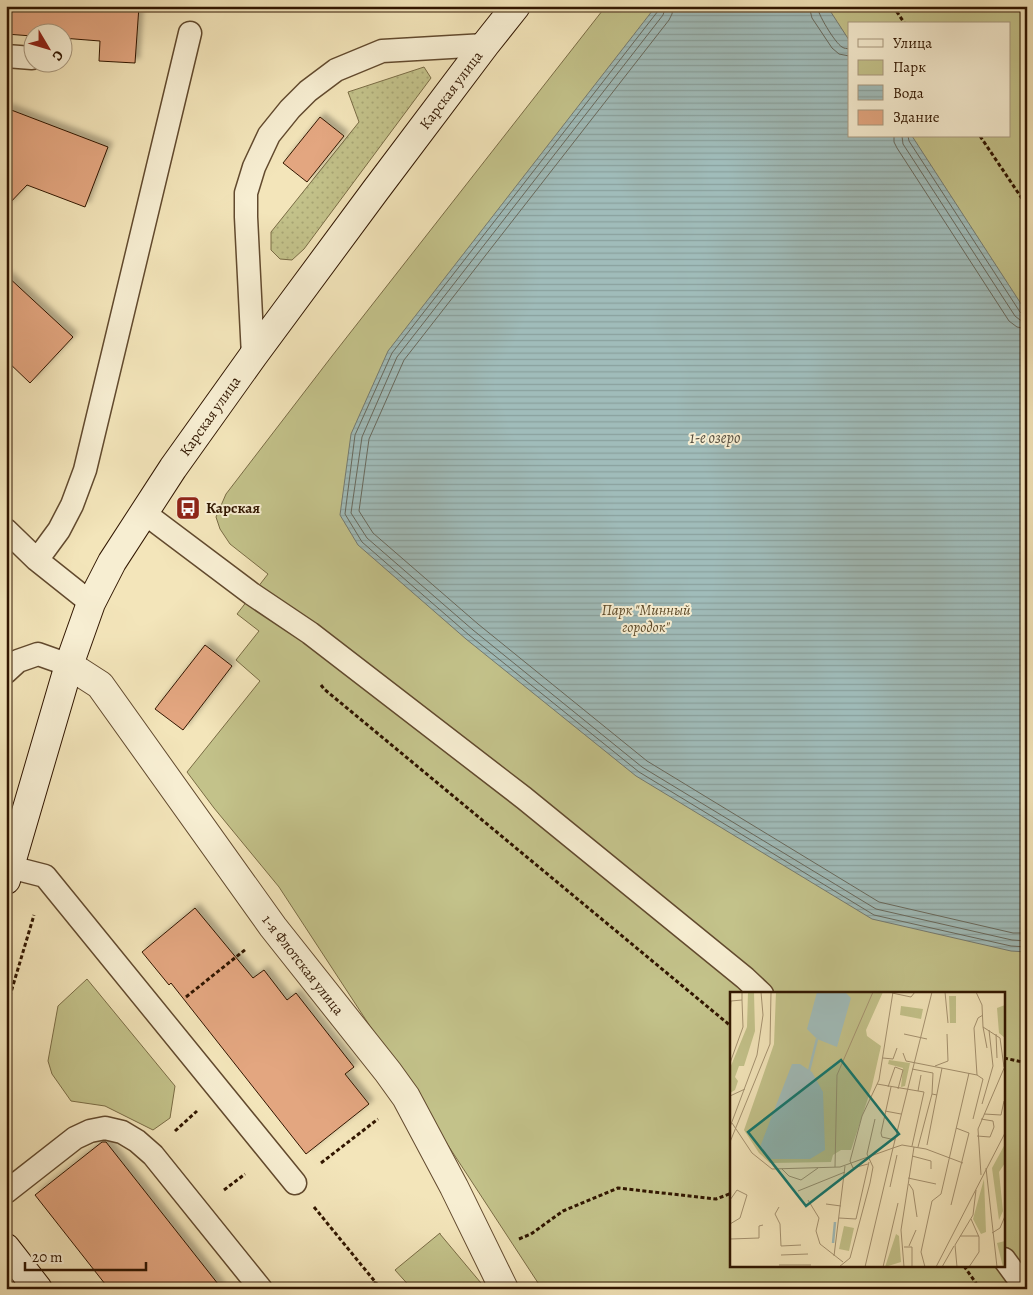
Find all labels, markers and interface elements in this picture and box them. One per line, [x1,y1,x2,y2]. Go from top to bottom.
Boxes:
north arrow [22,22,72,72]
legend [848,22,1010,138]
text: Улица [893,33,932,53]
text: С [47,46,68,65]
street label: Карская улица [415,47,487,133]
text: Парк [893,57,926,77]
text: Вода [893,83,924,103]
text: Здание [893,107,940,127]
street label: Карская улица [175,372,245,460]
water label: 1-е озеро [689,427,741,449]
bus stop icon: Карская [175,495,201,521]
place label: Карская [206,498,260,518]
park label: Парк "Минный городок" [601,600,691,637]
street label: 1-я Флотская улица [257,911,349,1019]
inset map [730,992,1006,1268]
scale bar [25,1240,146,1272]
text: 20 m [32,1247,63,1267]

